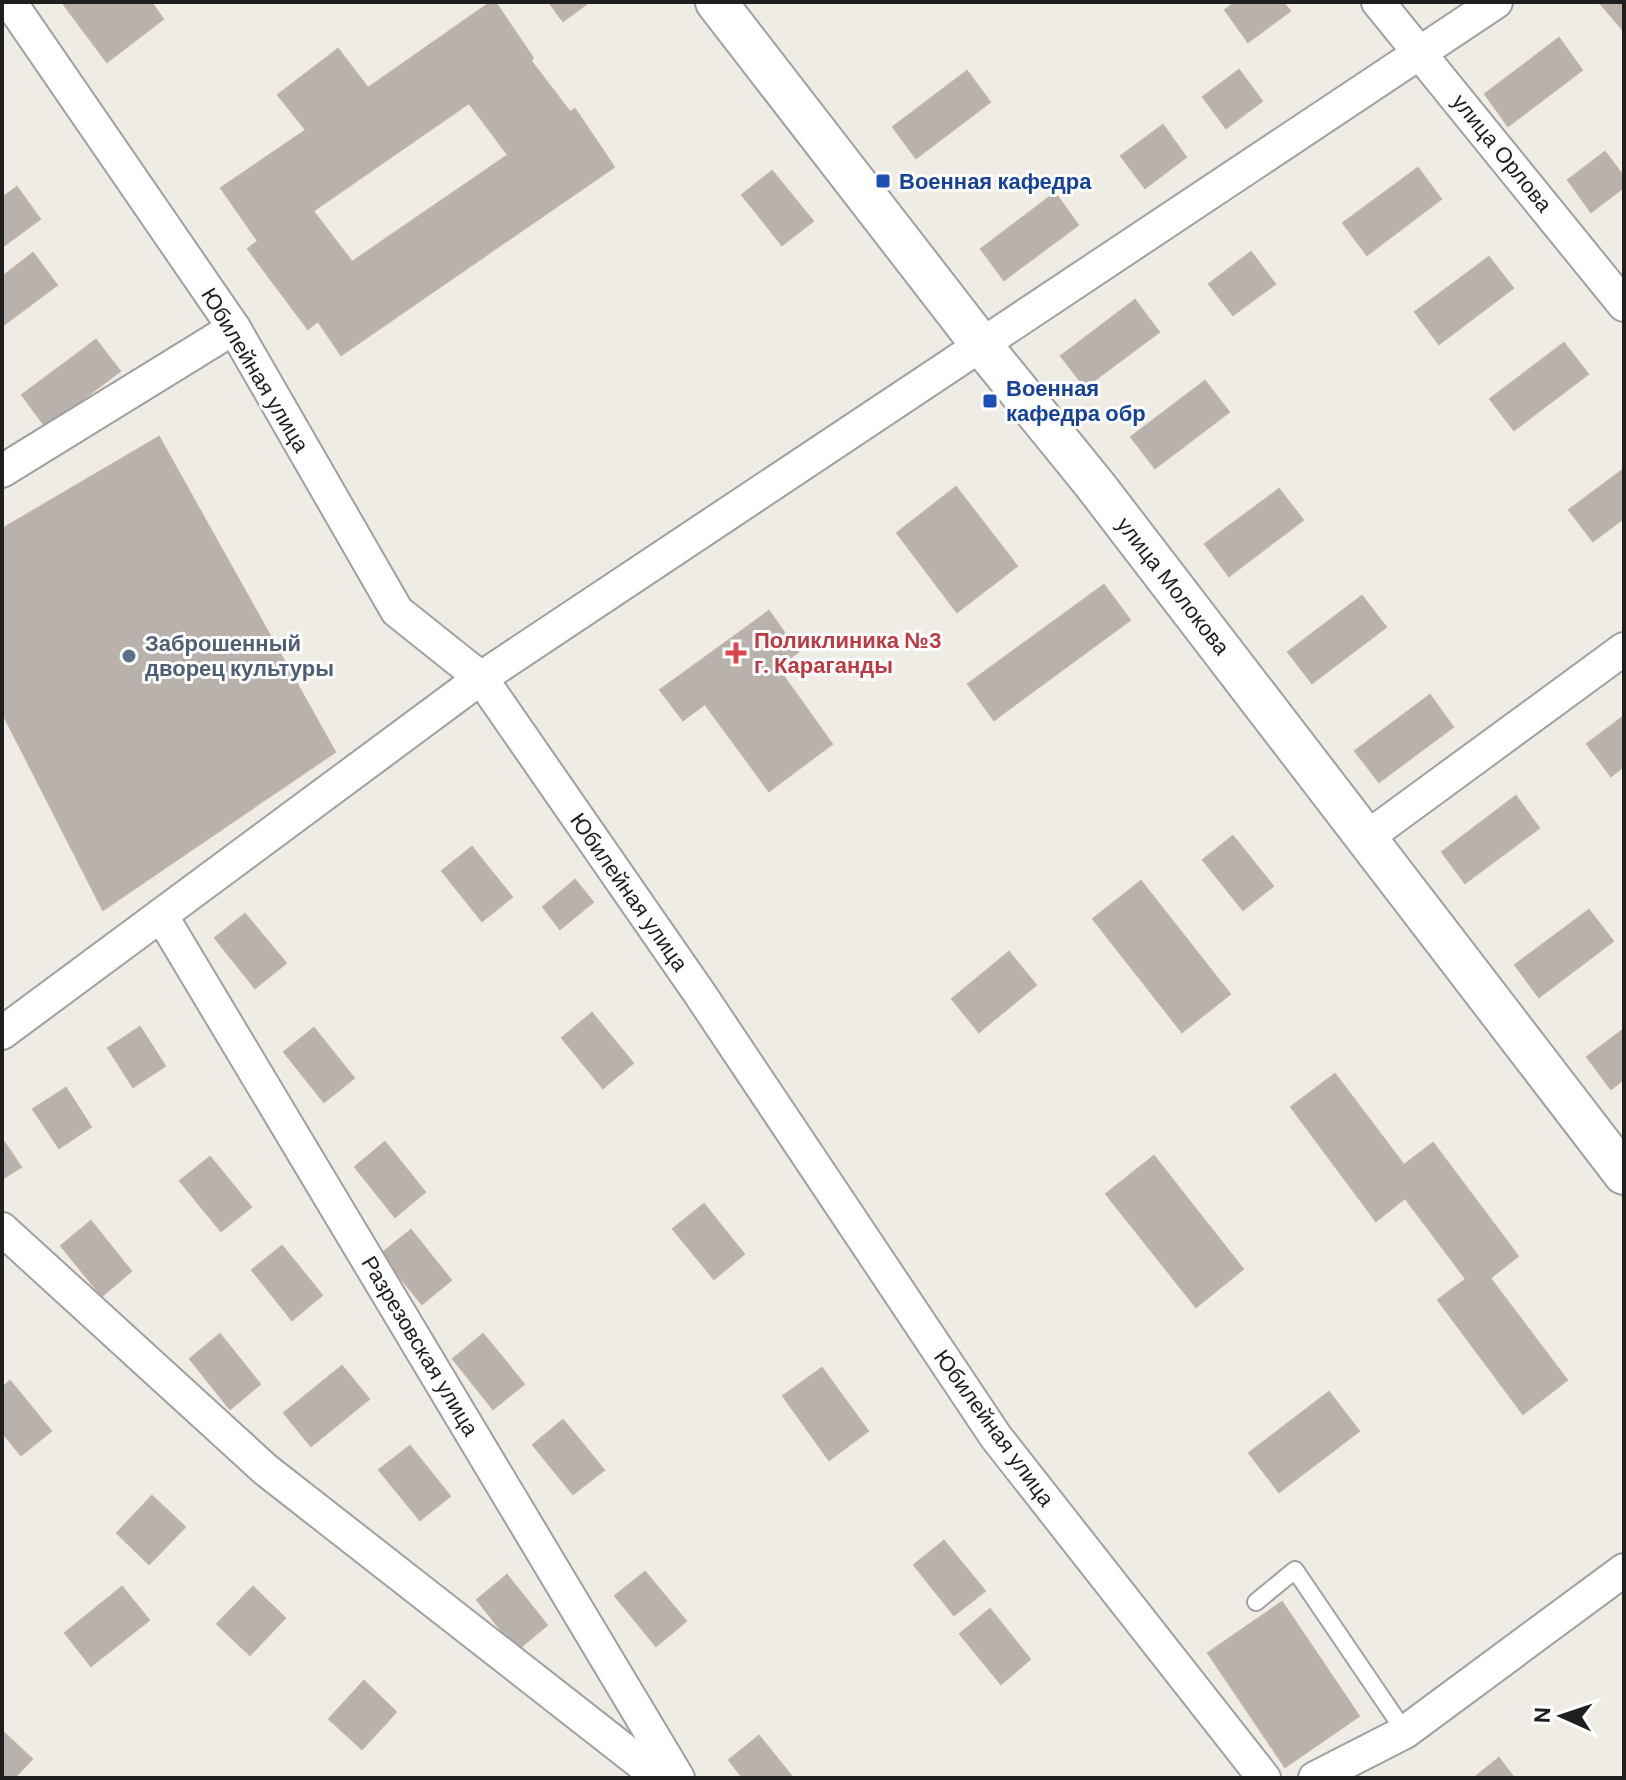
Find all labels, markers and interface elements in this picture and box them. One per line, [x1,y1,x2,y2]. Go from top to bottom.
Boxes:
street label: улица Орлова [1445,88,1559,219]
place label: Военная кафедра [899,167,1092,196]
marker: Военная кафедра [874,172,892,190]
street label: Юбилейная улица [194,282,316,458]
place label: Военная кафедра обр [1006,374,1146,428]
marker: Военная кафедра обр [981,392,999,410]
street label: улица Молокова [1110,511,1237,662]
place label: Поликлиника №3 г. Караганды [754,626,942,680]
place label: Заброшенный дворец культуры [145,629,334,683]
marker: Поликлиника №3 г. Караганды [725,642,747,664]
marker: Заброшенный дворец культуры [120,647,138,665]
street label: Юбилейная улица [563,807,695,978]
street label: Разрезовская улица [355,1251,486,1442]
street label: Юбилейная улица [927,1344,1061,1513]
north arrow [1522,1676,1602,1756]
text: N [1528,1706,1557,1724]

